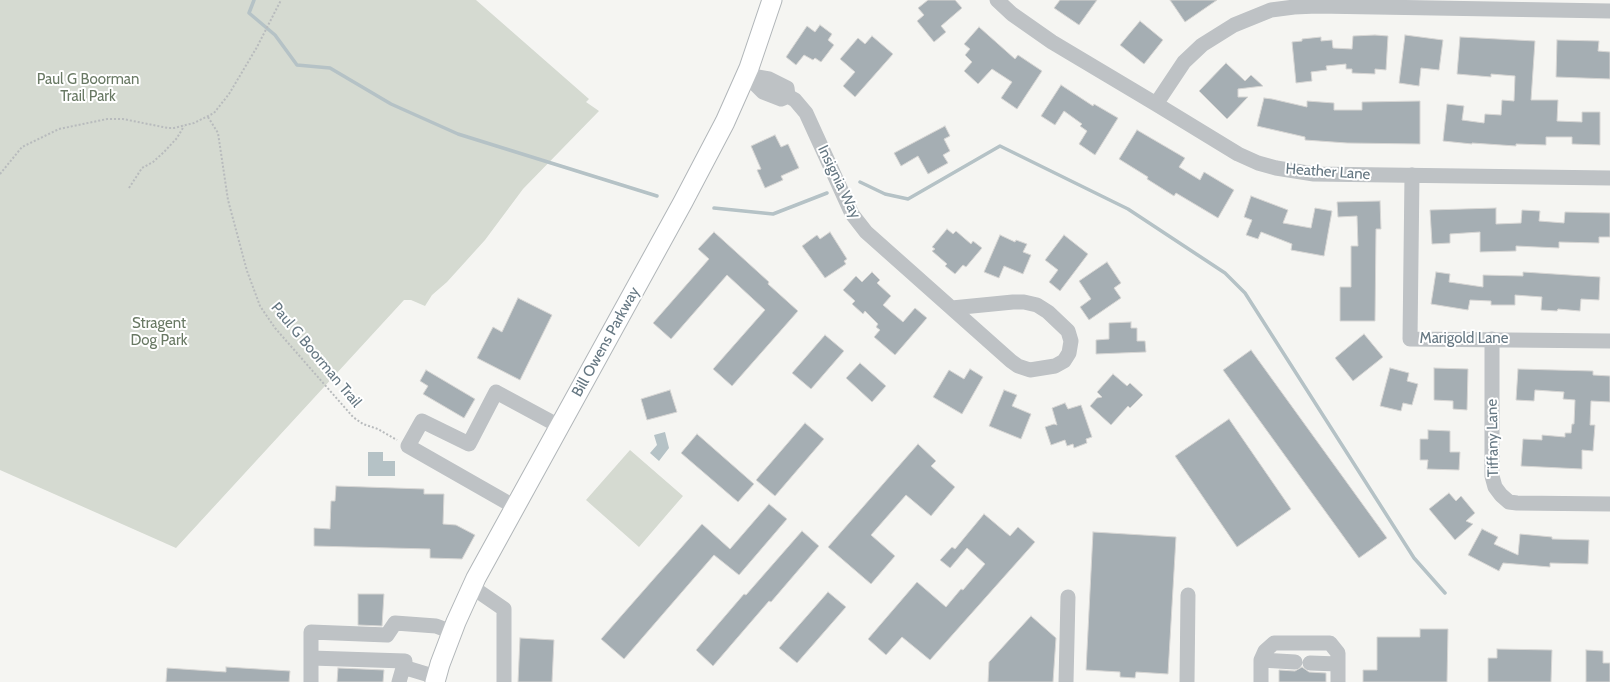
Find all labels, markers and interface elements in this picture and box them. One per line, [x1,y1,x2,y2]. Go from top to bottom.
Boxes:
park label: Paul G Boorman Trail Park [37,71,139,106]
street label: Insignia Way [814,142,864,222]
street label: Heather Lane [1285,160,1371,184]
street label: Bill Owens Parkway [568,284,644,400]
street label: Paul G Boorman Trail [267,299,365,411]
park label: Stragent Dog Park [131,315,187,350]
street label: Marigold Lane [1420,330,1508,348]
street label: Tiffany Lane [1483,399,1503,477]

